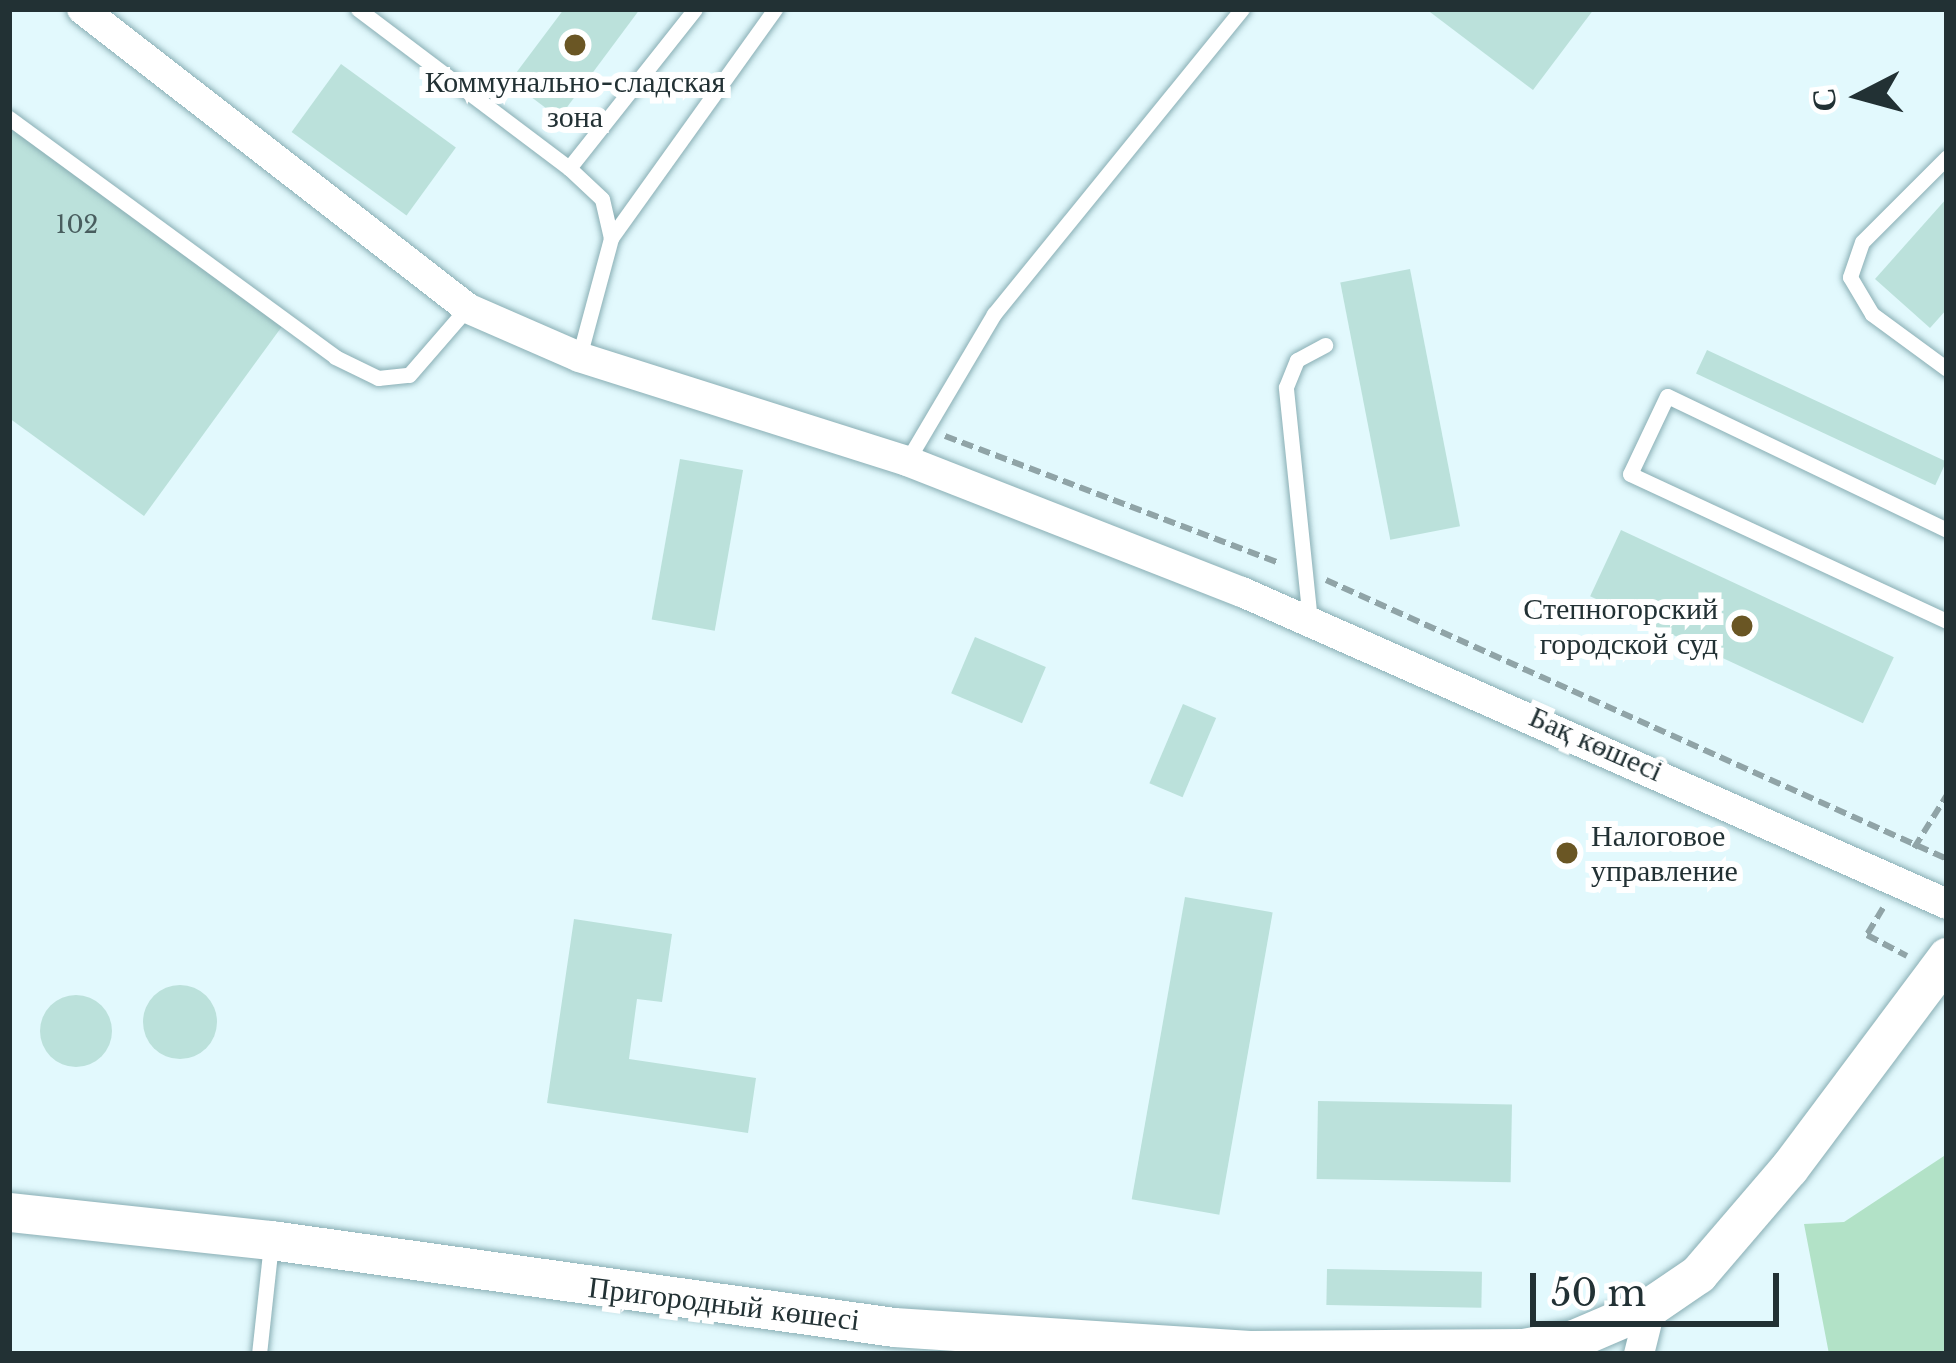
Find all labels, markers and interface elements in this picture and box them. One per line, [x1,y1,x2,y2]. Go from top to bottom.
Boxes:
marker: Коммунально-сладская зона [562,32,588,58]
north arrow [1800,36,1920,156]
place label: Коммунально-сладская зона [425,64,725,134]
text: С [1802,86,1845,114]
house number: 102 [56,211,98,239]
place label: Степногорский городской суд [1523,591,1718,662]
marker: Степногорский городской суд [1729,613,1755,639]
street label: Бақ көшесі [1524,699,1668,789]
place label: Налоговое управление [1591,818,1738,888]
marker: Налоговое управление [1554,840,1580,866]
scale bar [1536,1249,1785,1323]
street label: Пригородный көшесі [586,1270,862,1338]
text: 50 m [1551,1271,1646,1316]

